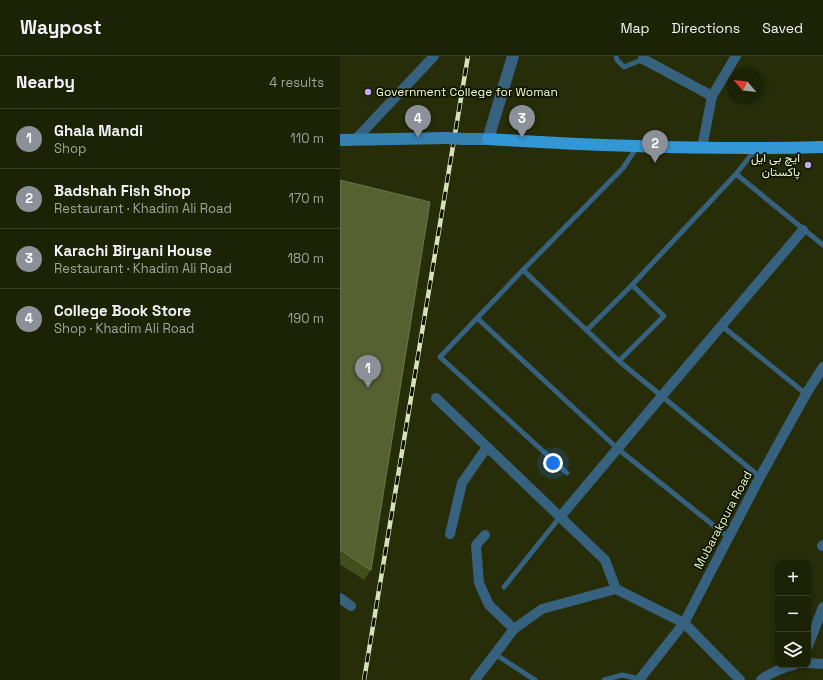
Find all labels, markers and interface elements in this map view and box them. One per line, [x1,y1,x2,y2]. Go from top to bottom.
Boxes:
text: Waypost [20,15,102,40]
text: Map [620,19,650,37]
text: Directions [672,19,740,37]
text: Saved [762,19,803,37]
north arrow [727,68,763,104]
text: Nearby [16,71,75,93]
text: 4 results [269,74,324,91]
place label: Government College for Woman [376,84,558,100]
marker: Government College for Woman [363,87,373,97]
pin: 4 [405,105,431,138]
pin: 3 [509,105,535,138]
text: Ghala Mandi [54,121,143,140]
text: 1 [26,130,32,147]
text: 110 m [290,130,324,147]
pin: 2 [642,130,668,163]
text: Shop [54,140,86,157]
place label: ایچ بی ایل پاکستان [751,150,800,180]
marker: ایچ بی ایل پاکستان [803,160,813,170]
text: Badshah Fish Shop [54,181,191,200]
text: 2 [25,190,33,207]
text: 170 m [288,190,324,207]
text: Restaurant · Khadim Ali Road [54,200,232,217]
text: Karachi Biryani House [54,241,212,260]
text: 3 [25,250,33,267]
text: 180 m [288,250,324,267]
text: Restaurant · Khadim Ali Road [54,260,232,277]
text: College Book Store [54,301,191,320]
text: 4 [25,310,33,327]
text: 190 m [288,310,324,327]
text: Shop · Khadim Ali Road [54,320,194,337]
pin: 1 [355,355,381,388]
your location [543,453,563,473]
street label: Mubarakpura Road [690,468,756,572]
map controls [775,560,811,668]
button: + [775,560,811,596]
button: − [775,596,811,632]
button: layers [775,632,811,668]

